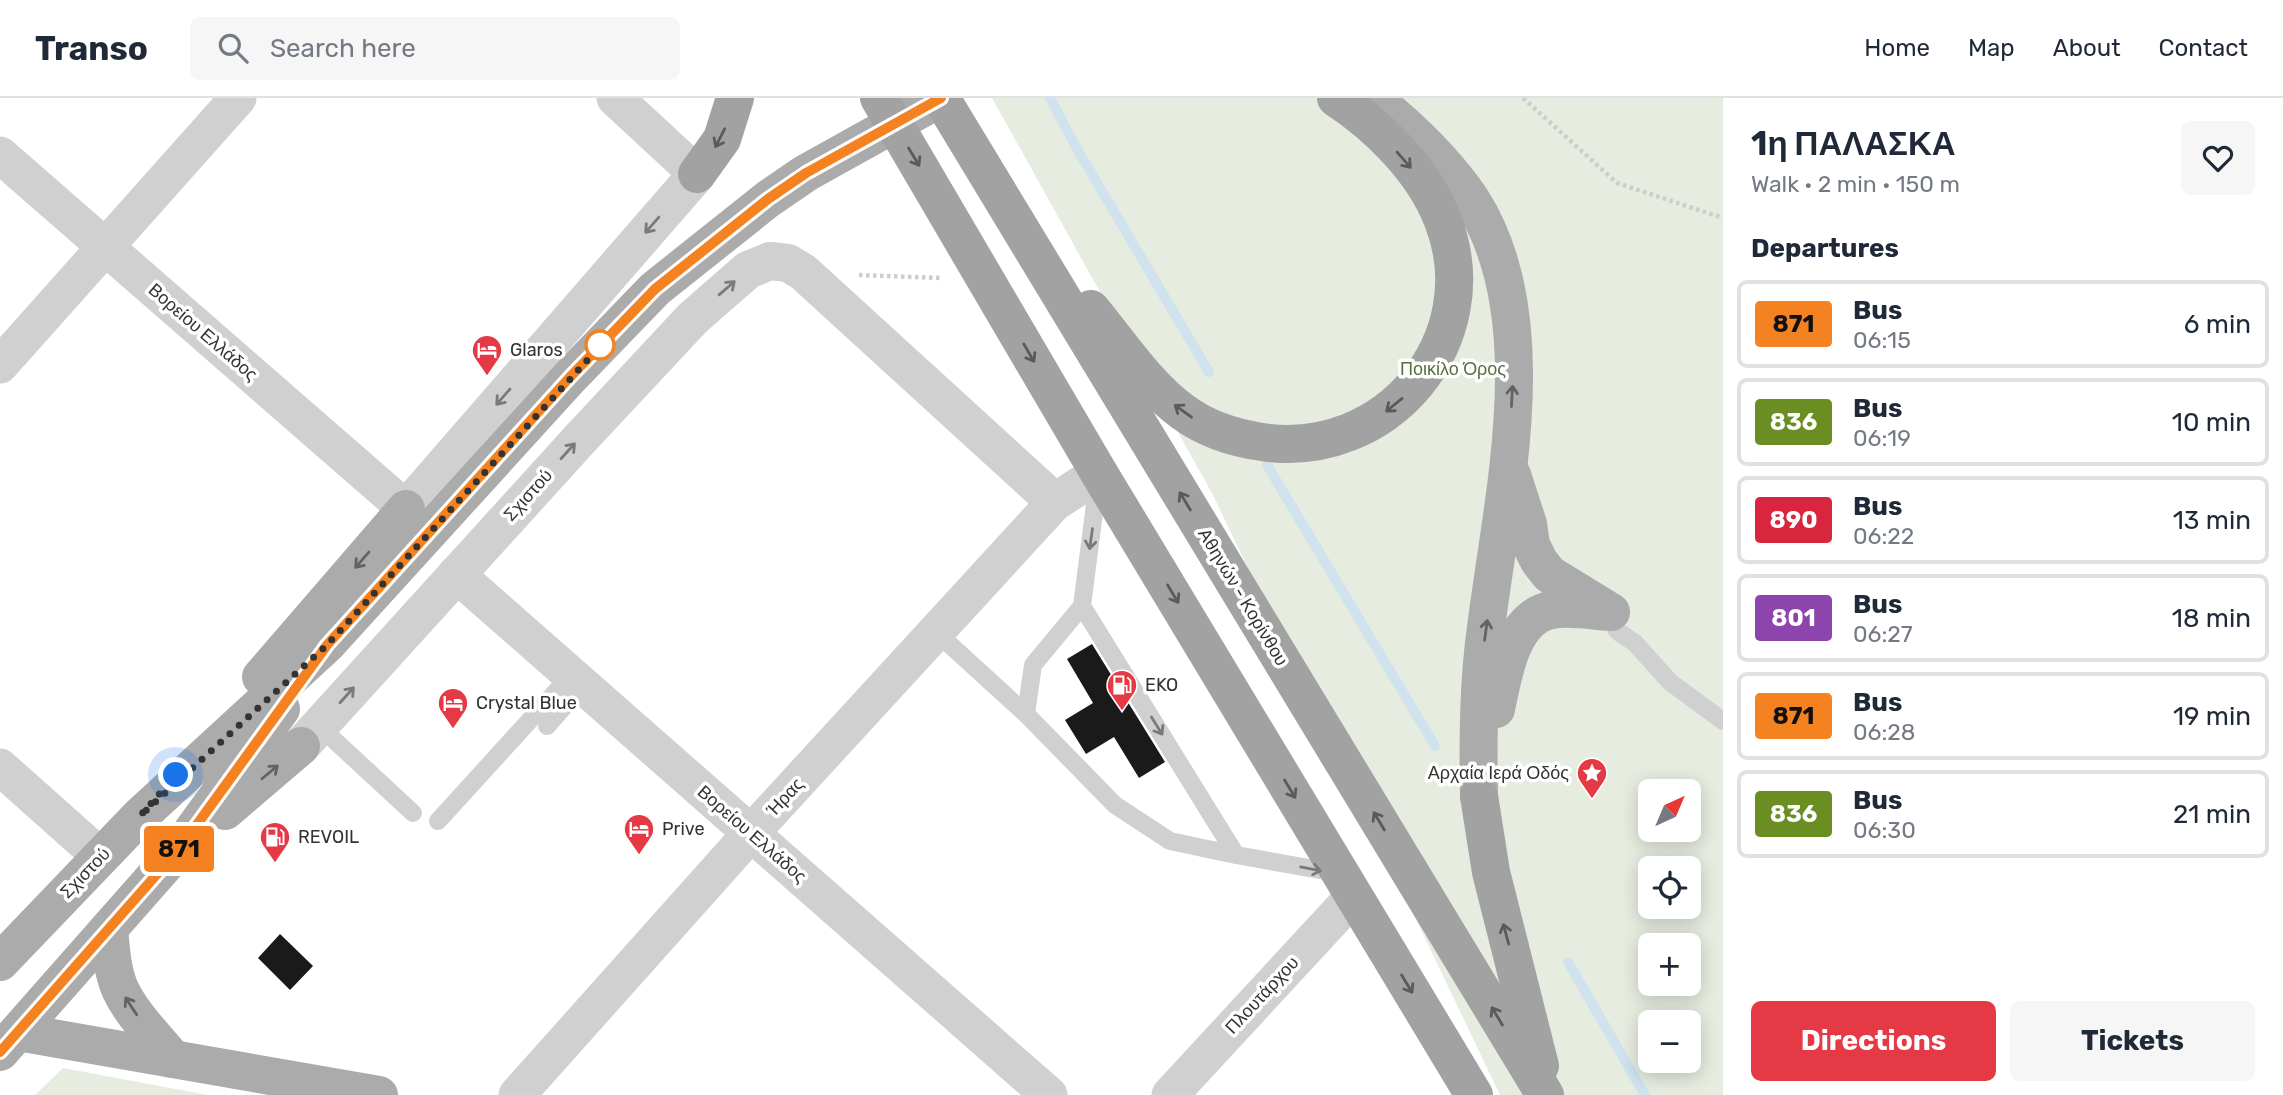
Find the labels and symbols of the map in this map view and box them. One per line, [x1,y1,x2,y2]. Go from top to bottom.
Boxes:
one-way arrow [713,127,727,148]
one-way arrow [907,146,921,166]
one-way arrow [1396,151,1412,169]
one-way arrow [644,216,660,234]
street label: Βορείου Ελλάδος [144,279,262,386]
one-way arrow [718,280,735,297]
unlabelled marker [585,330,615,360]
hotel icon: Glaros [470,333,504,377]
place label: Glaros [510,339,563,361]
one-way arrow [1022,342,1036,362]
park label: Ποικίλο Όρος [1400,358,1506,380]
one-way arrow [1506,385,1519,408]
one-way arrow [495,388,511,406]
one-way arrow [1386,397,1404,412]
one-way arrow [1174,404,1193,418]
one-way arrow [560,442,576,460]
street label: Σχιστού [499,464,557,526]
one-way arrow [1177,492,1192,511]
street label: Αθηνών - Κορίνθου [1193,524,1293,670]
one-way arrow [1084,527,1097,550]
one-way arrow [354,551,370,569]
one-way arrow [1166,584,1180,604]
one-way arrow [1480,620,1493,642]
fuel station icon: EKO [1105,668,1139,712]
place label: EKO [1145,674,1178,696]
one-way arrow [339,686,355,704]
hotel icon: Crystal Blue [436,686,470,730]
place label: Crystal Blue [476,692,577,714]
one-way arrow [1149,716,1164,735]
place icon: Αρχαία Ιερά Οδός [1575,756,1609,800]
your location [158,757,193,792]
place label: Αρχαία Ιερά Οδός [1428,762,1569,784]
one-way arrow [260,765,278,780]
street label: Ήρας [761,773,808,821]
one-way arrow [1284,779,1298,799]
north arrow [1638,779,1701,842]
street label: Βορείου Ελλάδος [693,781,811,888]
hotel icon: Prive [622,812,656,856]
one-way arrow [1372,812,1386,832]
place label: Prive [662,818,704,840]
fuel station icon: REVOIL [258,820,292,864]
line badge: 871 [139,826,219,872]
place label: REVOIL [298,826,359,848]
street label: Σχιστού [55,843,115,903]
one-way arrow [1299,862,1322,876]
one-way arrow [1499,923,1512,946]
street label: Πλουτάρχου [1221,952,1303,1038]
one-way arrow [1401,974,1415,994]
one-way arrow [123,996,137,1016]
one-way arrow [1490,1006,1504,1026]

